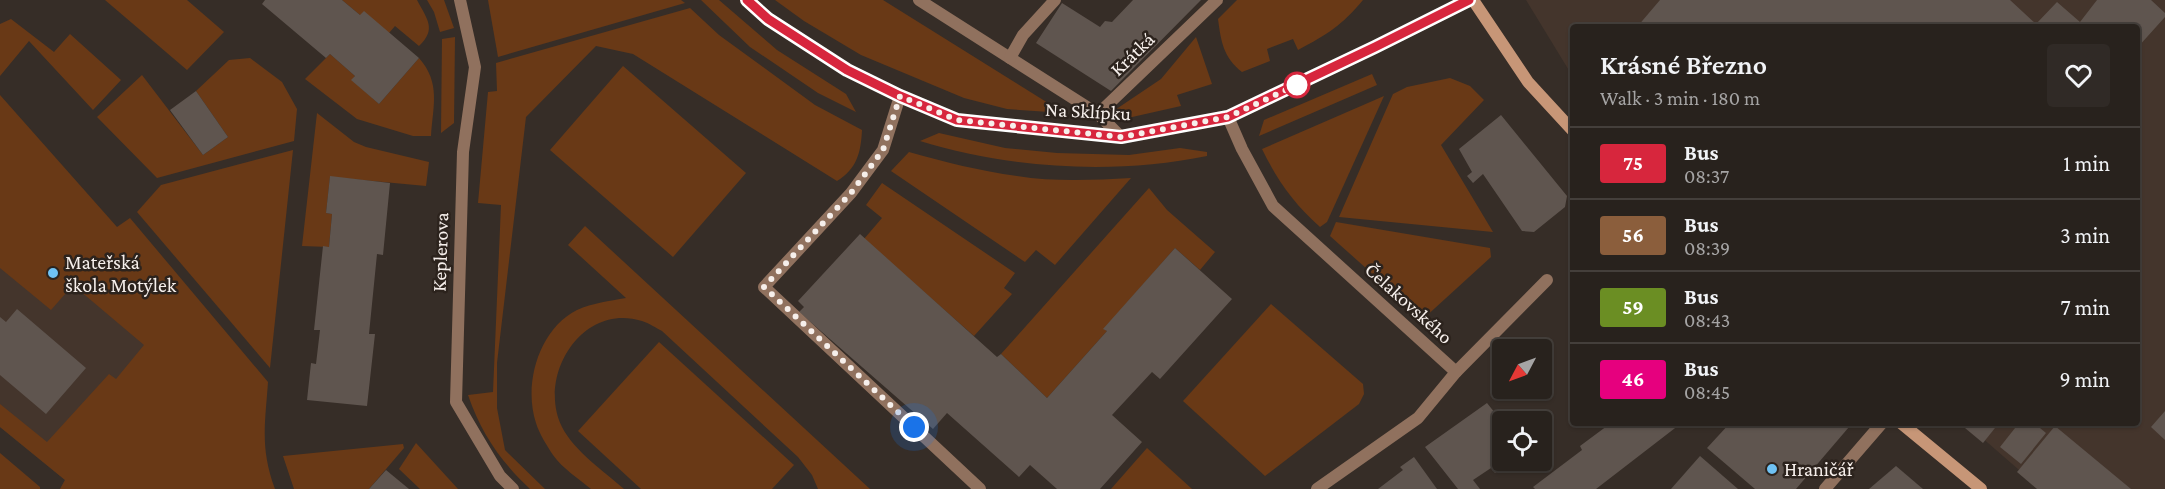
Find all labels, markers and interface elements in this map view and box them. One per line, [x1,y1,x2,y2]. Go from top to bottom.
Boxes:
street label: Krátká [1105,28,1159,80]
button: heart [2047,44,2110,107]
text: Krásné Březno [1600,49,1767,80]
unlabelled marker [1284,72,1310,98]
text: Walk · 3 min · 180 m [1600,87,1760,109]
street label: Na Sklípku [1044,98,1132,125]
text: Bus [1684,140,1718,165]
text: 75 [1623,151,1643,175]
text: 1 min [2063,151,2110,176]
text: 08:37 [1684,165,1729,187]
street label: Keplerova [428,212,453,292]
text: Bus [1684,212,1718,237]
text: 56 [1622,223,1644,247]
text: 3 min [2060,223,2110,248]
text: 08:39 [1684,237,1730,259]
place label: Mateřská škola Motýlek [65,251,177,297]
street label: Čelakovského [1361,258,1457,348]
marker: Mateřská škola Motýlek [46,266,60,280]
text: Bus [1684,284,1718,309]
text: 59 [1622,295,1644,319]
text: 7 min [2060,295,2110,320]
text: 08:43 [1684,309,1730,331]
north arrow [1492,339,1552,399]
map controls [1492,339,1552,471]
text: Bus [1684,356,1718,381]
text: 46 [1622,367,1644,391]
text: 9 min [2059,367,2110,392]
text: 08:45 [1684,381,1730,403]
button: locate [1492,411,1552,471]
your location [899,412,929,442]
place label: Hraničář [1784,458,1854,480]
marker: Hraničář [1765,462,1779,476]

